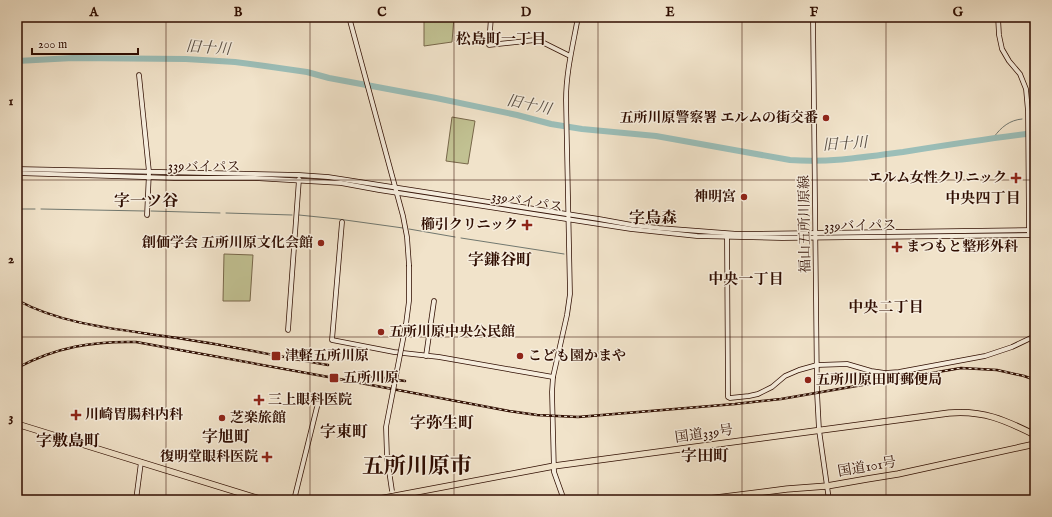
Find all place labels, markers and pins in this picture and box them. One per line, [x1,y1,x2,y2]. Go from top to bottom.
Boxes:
place label: 五所川原警察署 エルムの街交番 [620,109,818,127]
marker: 五所川原警察署 エルムの街交番 [821,113,831,123]
place label: エルム女性クリニック [868,169,1007,187]
marker: エルム女性クリニック [1010,172,1022,184]
place label: 神明宮 [694,188,736,206]
marker: 神明宮 [739,192,749,202]
place label: 櫛引クリニック [421,216,518,234]
marker: 櫛引クリニック [521,219,533,231]
place label: 創価学会 五所川原文化会館 [142,234,313,252]
marker: 創価学会 五所川原文化会館 [316,238,326,248]
place label: まつもと整形外科 [906,238,1019,256]
marker: まつもと整形外科 [891,241,903,253]
place label: 五所川原中央公民館 [389,323,515,341]
marker: 五所川原中央公民館 [376,327,386,337]
place label: 津軽五所川原 [285,347,369,365]
place label: こども園かまや [528,347,626,365]
marker: 津軽五所川原 [270,350,282,362]
marker: こども園かまや [515,351,525,361]
place label: 五所川原 [343,369,399,387]
place label: 五所川原田町郵便局 [816,371,942,389]
marker: 五所川原 [328,372,340,384]
marker: 五所川原田町郵便局 [803,375,813,385]
place label: 三上眼科医院 [268,391,352,409]
marker: 三上眼科医院 [253,394,265,406]
place label: 川崎胃腸科内科 [85,406,184,424]
marker: 川崎胃腸科内科 [70,409,82,421]
place label: 芝楽旅館 [230,409,286,427]
marker: 芝楽旅館 [217,413,227,423]
place label: 復明堂眼科医院 [160,448,258,466]
marker: 復明堂眼科医院 [261,451,273,463]

